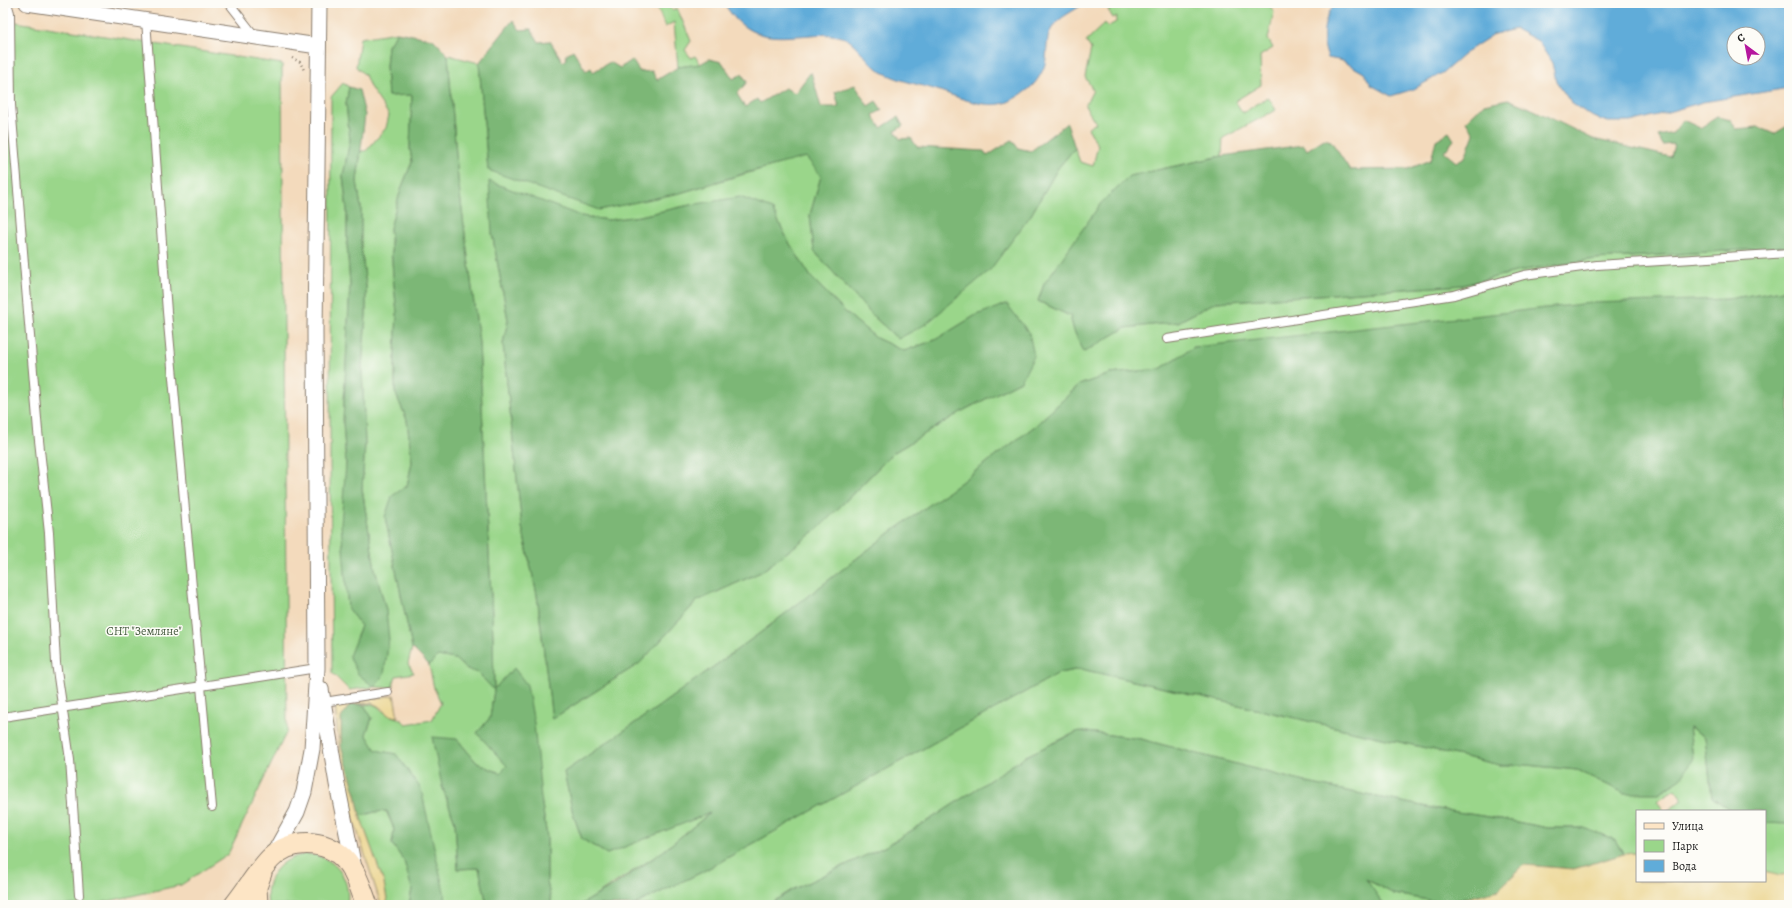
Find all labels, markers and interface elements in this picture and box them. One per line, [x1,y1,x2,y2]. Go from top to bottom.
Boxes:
north arrow [1726,26,1766,66]
text: С [1734,30,1748,46]
park label: СНТ "Земляне" [106,623,182,639]
legend [1636,810,1766,882]
text: Улица [1672,818,1704,834]
text: Парк [1672,838,1698,854]
text: Вода [1672,858,1697,874]

